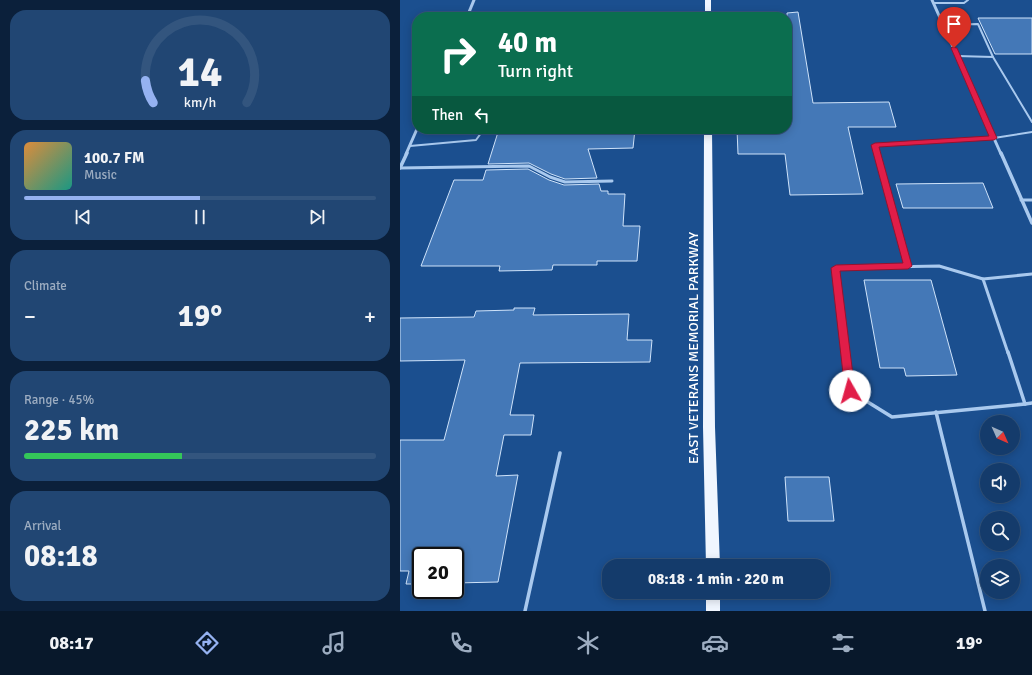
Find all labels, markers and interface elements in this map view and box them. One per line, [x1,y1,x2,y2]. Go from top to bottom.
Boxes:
pin [937,7.0,971,48]
icon: arrive [943,13,965,35]
text: 40 m [498,26,557,60]
icon: right [432,28,484,80]
text: 14 [178,47,222,98]
text: Turn right [498,60,573,82]
text: km/h [184,94,216,111]
icon: left [471,104,493,126]
text: Then [432,106,463,124]
text: 100.7 FM [84,149,145,167]
text: Music [84,167,117,183]
icon: previous [72,206,94,228]
icon: pause [189,206,211,228]
icon: next [306,206,328,228]
street label: EAST VETERANS MEMORIAL PARKWAY [685,232,702,464]
text: Climate [24,278,67,294]
text: 19° [178,298,222,335]
text: − [24,303,36,330]
text: + [364,303,376,330]
position arrow [829,370,871,412]
text: Range · 45% [24,392,94,408]
text: 225 km [24,412,119,449]
north arrow [980,415,1020,455]
map controls [980,415,1020,599]
button: sound [980,463,1020,503]
button: search [980,511,1020,551]
text: Arrival [24,518,61,534]
text: 08:18 [24,538,98,575]
speed limit sign: 20 [412,547,464,599]
button: layers [980,559,1020,599]
text: 08:18 · 1 min · 220 m [648,570,784,588]
icon: directions [193,629,221,657]
icon: music [320,629,348,657]
icon: phone [447,629,475,657]
icon: climate [574,629,602,657]
icon: car [701,629,729,657]
icon: filters [829,629,857,657]
text: 08:17 [50,632,94,654]
text: 19° [956,632,982,654]

